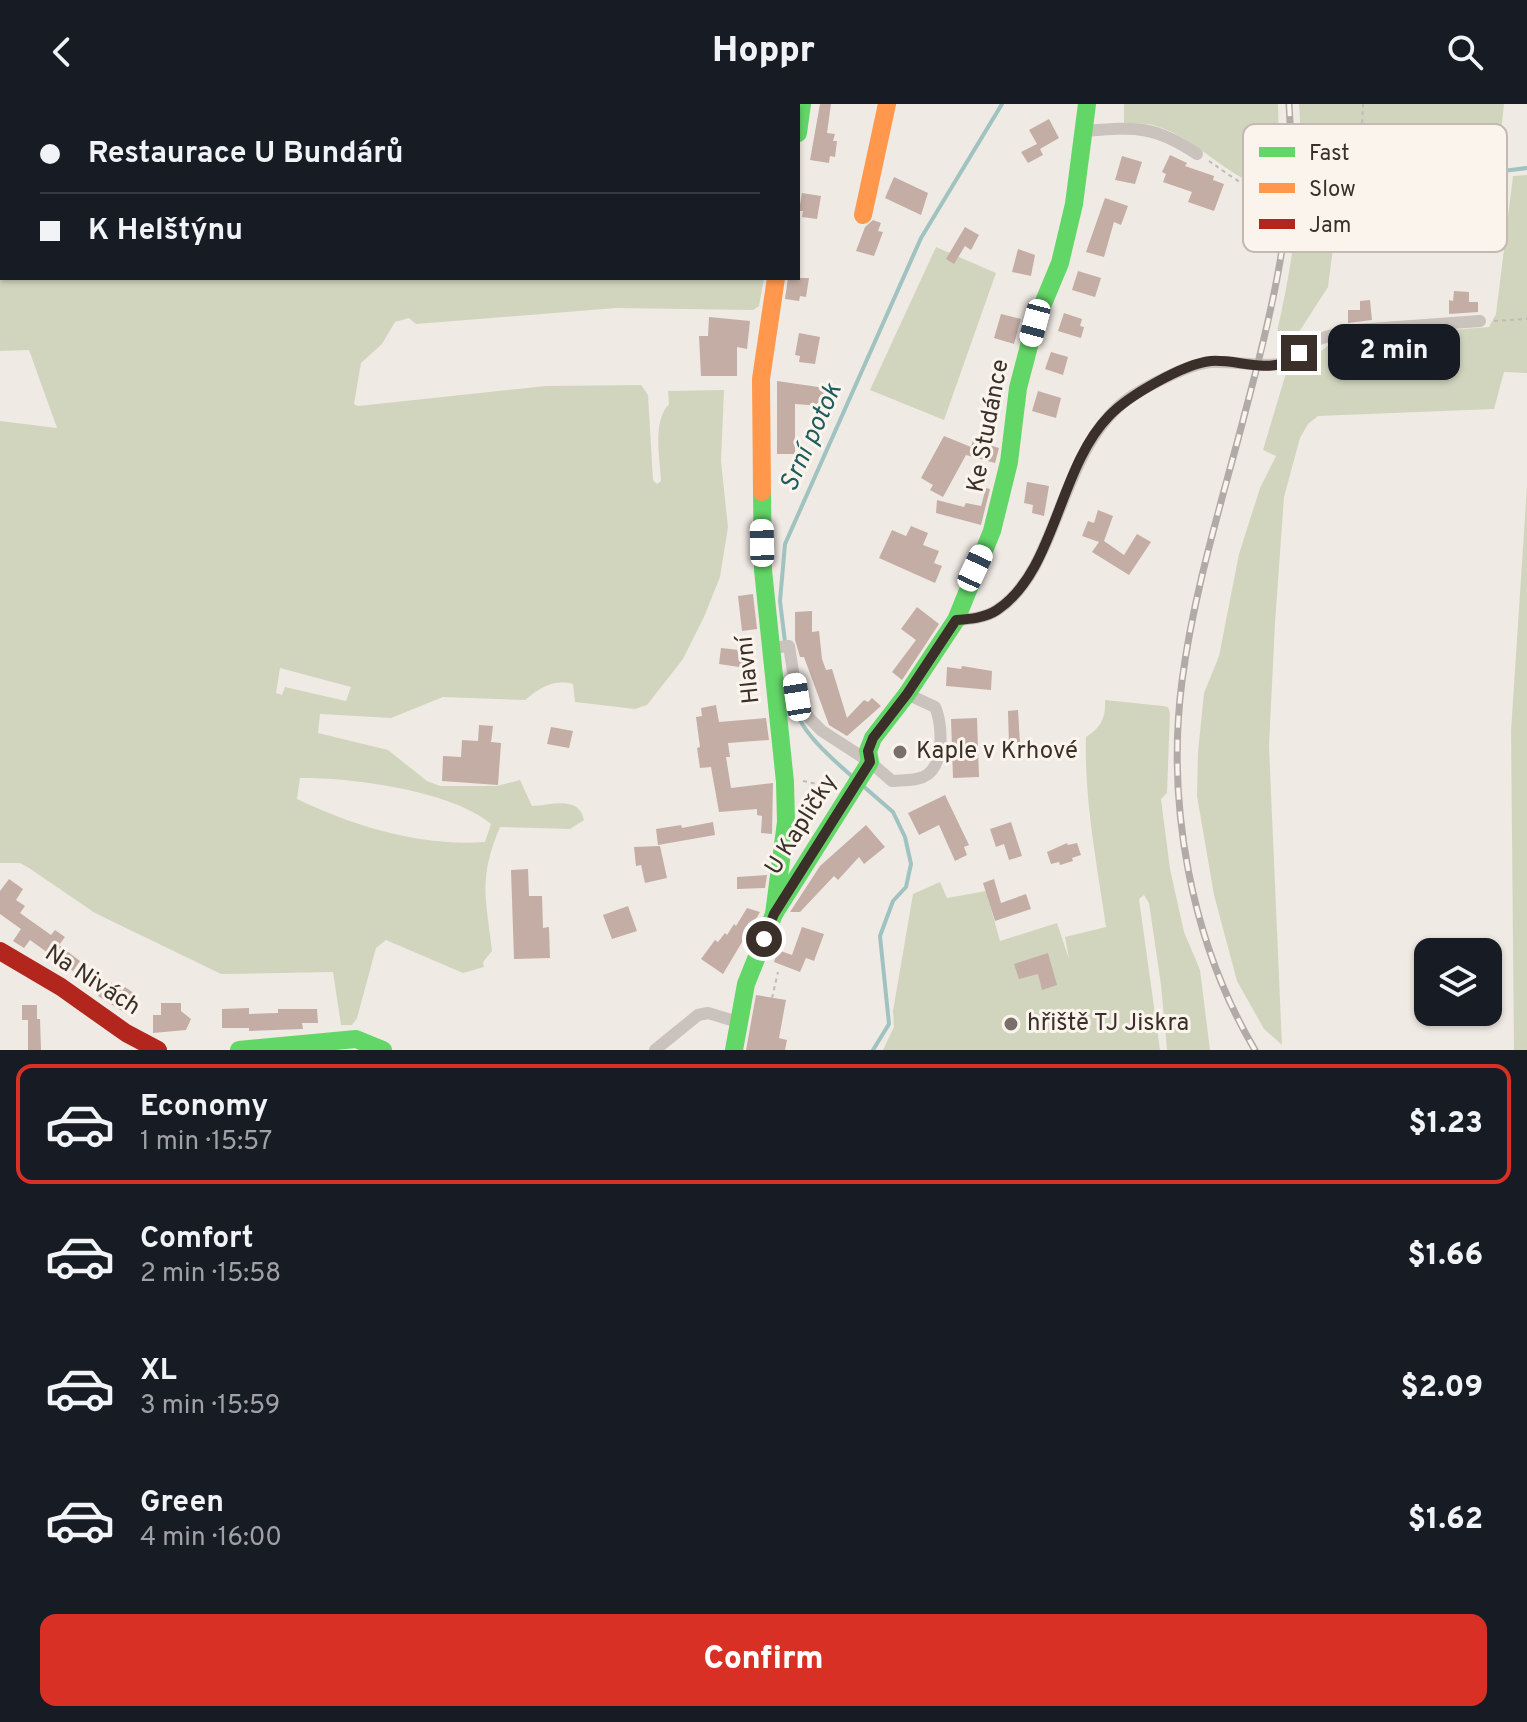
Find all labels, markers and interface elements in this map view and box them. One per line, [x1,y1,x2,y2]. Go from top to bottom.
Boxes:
text: Hoppr [712,29,815,75]
icon: back [40,30,84,74]
icon: search [1443,30,1487,74]
legend [1243,124,1507,252]
text: Restaurace U Bundárů [88,136,404,173]
text: Fast [1309,141,1350,168]
text: Slow [1309,177,1356,204]
text: K Helštýnu [88,213,243,250]
text: Jam [1309,213,1352,240]
car [1017,297,1053,349]
callout: 2 min [1327,325,1459,381]
route end [1281,335,1317,371]
text: 2 min [1360,335,1428,368]
street label: Ke Studánce [961,357,1017,495]
water label: Srní potok [774,378,851,497]
car [750,519,774,567]
car [954,541,996,595]
street label: Hlavní [730,633,767,705]
car [781,671,813,723]
place label: Kaple v Krhové [916,737,1078,767]
marker: Kaple v Krhové [891,743,909,761]
street label: U Kapličky [759,769,845,881]
route start [746,921,782,957]
map controls [1414,938,1502,1026]
button: layers [1414,938,1502,1026]
street label: Na Nivách [39,939,145,1023]
place label: hřiště TJ Jiskra [1027,1009,1189,1039]
marker: hřiště TJ Jiskra [1002,1015,1020,1033]
icon: car [44,1088,116,1160]
text: Economy [140,1089,268,1126]
text: $1.23 [1408,1106,1483,1143]
text: 1 min · 15:57 [140,1126,272,1159]
icon: car [44,1220,116,1292]
text: Comfort [140,1221,253,1258]
text: $1.66 [1408,1238,1483,1275]
text: 2 min · 15:58 [140,1258,281,1291]
icon: car [44,1352,116,1424]
text: XL [140,1353,177,1390]
text: $2.09 [1400,1370,1483,1407]
text: 3 min · 15:59 [140,1390,280,1423]
icon: car [44,1484,116,1556]
text: Green [140,1485,224,1522]
text: $1.62 [1408,1502,1483,1539]
text: 4 min · 16:00 [140,1522,282,1555]
button: Confirm [40,1614,1487,1706]

